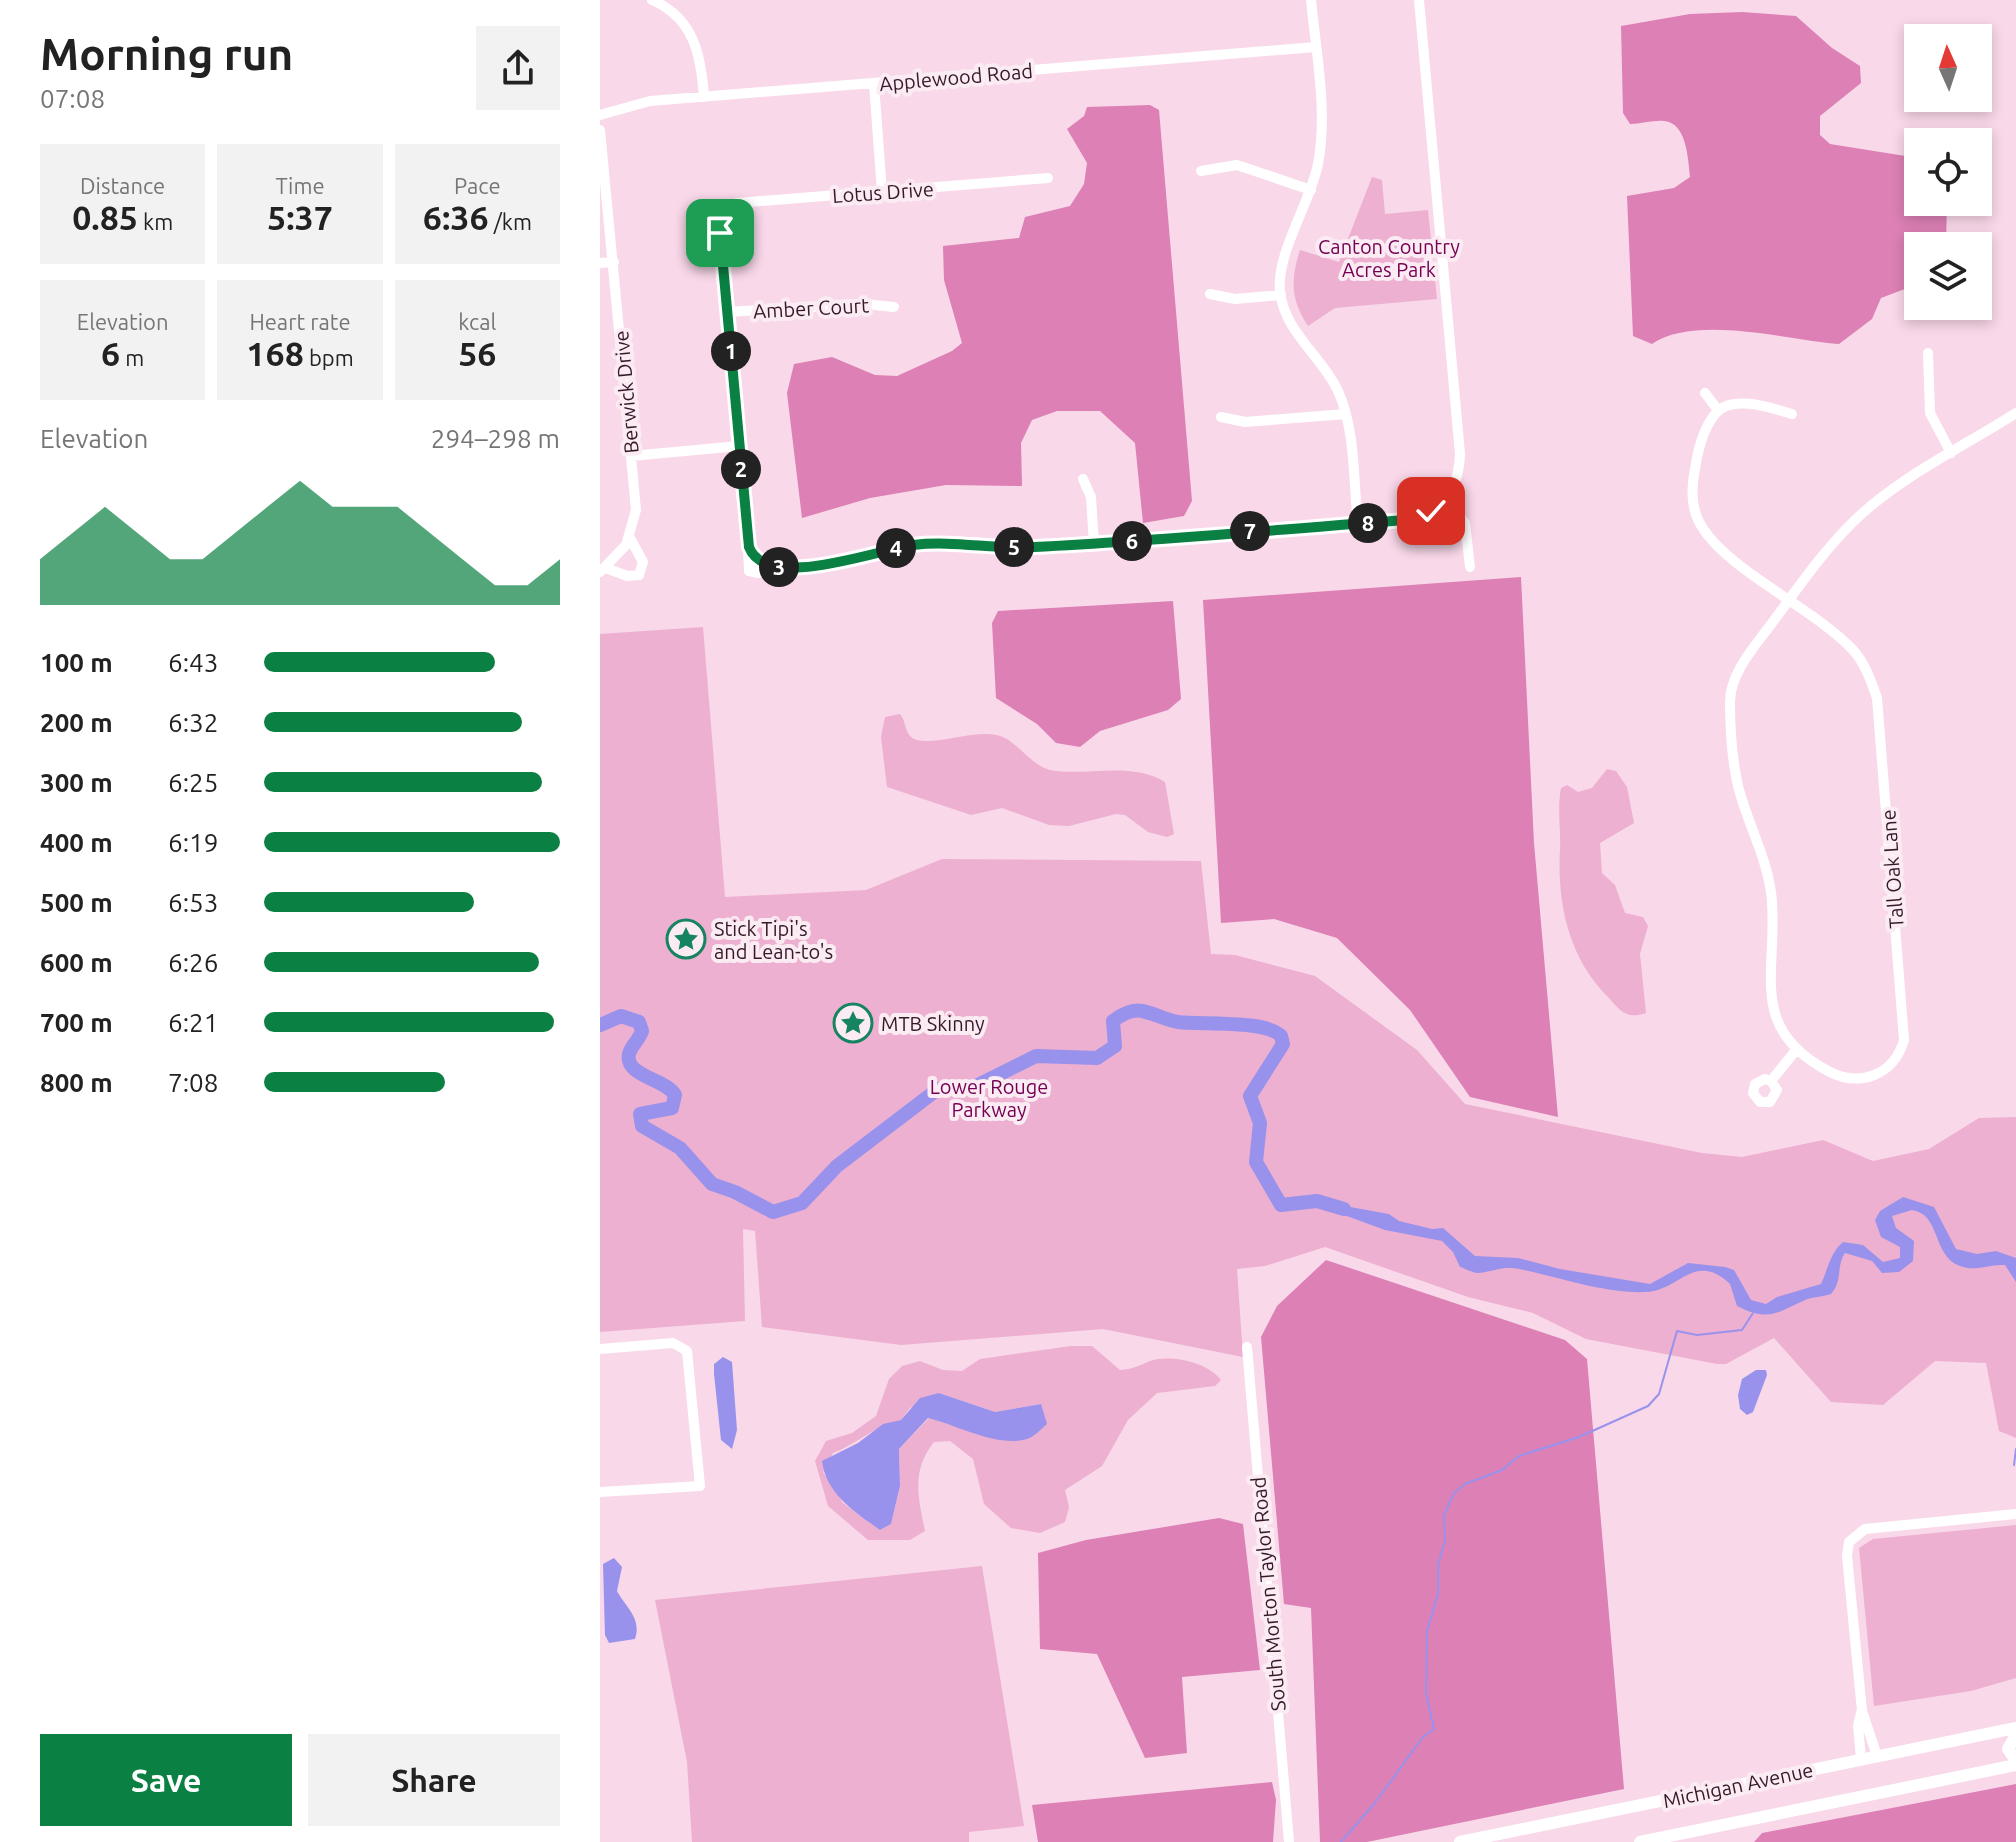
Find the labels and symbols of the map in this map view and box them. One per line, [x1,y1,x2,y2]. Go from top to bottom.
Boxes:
north arrow [1904,24,1992,112]
street label: Applewood Road [878,59,1034,95]
street label: Lotus Drive [831,177,935,207]
pin [686,199,754,267]
park label: Canton Country Acres Park [1318,235,1460,281]
street label: Amber Court [752,293,870,323]
street label: Berwick Drive [609,330,643,454]
pin: 1 [711,331,751,371]
pin: 2 [721,449,761,489]
pin [1397,477,1465,545]
pin: 8 [1348,503,1388,543]
pin: 7 [1230,511,1270,551]
pin: 6 [1112,521,1152,561]
pin: 5 [994,527,1034,567]
pin: 4 [876,528,916,568]
pin: 3 [759,547,799,587]
street label: Tall Oak Lane [1876,809,1908,929]
place label: Stick Tipi's and Lean-to's [714,917,833,963]
place icon: Stick Tipi's and Lean-to's [665,918,707,960]
place icon: MTB Skinny [832,1002,874,1044]
place label: MTB Skinny [881,1012,985,1035]
park label: Lower Rouge Parkway [930,1075,1048,1121]
street label: South Morton Taylor Road [1246,1476,1290,1712]
street label: Michigan Avenue [1661,1758,1815,1812]

